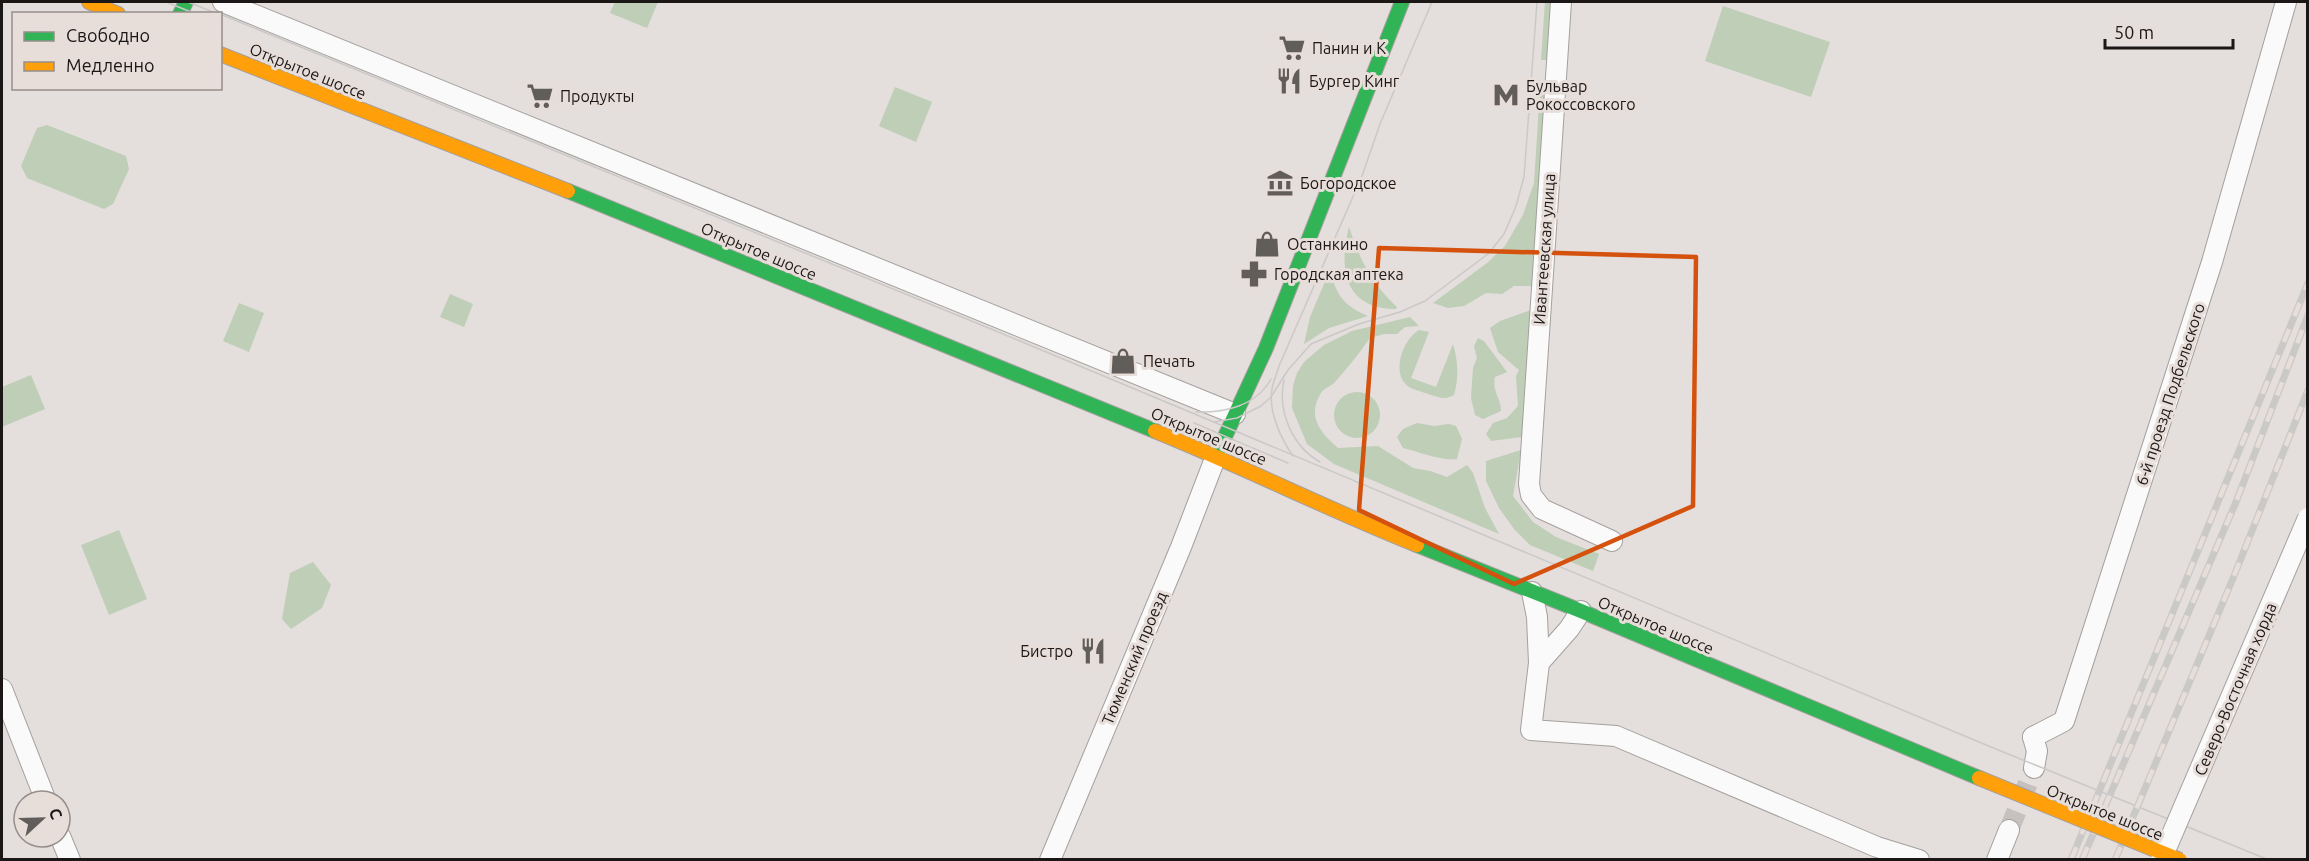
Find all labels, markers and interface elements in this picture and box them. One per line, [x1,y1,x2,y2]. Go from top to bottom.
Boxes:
legend [12,12,222,90]
scale bar [2105,12,2232,50]
text: 50 m [2114,22,2154,42]
text: Свободно [66,25,150,45]
supermarket icon: Панин и К [1277,33,1307,63]
street label: Открытое шоссе [247,39,369,103]
place label: Панин и К [1312,39,1386,57]
text: Медленно [66,55,155,75]
restaurant icon: Бургер Кинг [1274,66,1304,96]
place label: Бургер Кинг [1309,72,1400,90]
place label: Бульвар Рокоссовского [1526,77,1636,113]
metro station icon: Бульвар Рокоссовского [1491,80,1521,110]
supermarket icon: Продукты [525,81,555,111]
place label: Продукты [560,87,635,105]
museum icon: Богородское [1265,168,1295,198]
street label: Ивантеевская улица [1530,173,1558,325]
place label: Богородское [1300,174,1397,192]
street label: Открытое шоссе [698,218,820,284]
shop icon: Останкино [1252,229,1282,259]
place label: Останкино [1287,235,1368,253]
pharmacy icon: Городская аптека [1239,259,1269,289]
place label: Городская аптека [1274,265,1404,283]
street label: 6-й проезд Подбельского [2132,301,2208,487]
shop icon: Печать [1108,346,1138,376]
place label: Печать [1143,352,1195,370]
street label: Открытое шоссе [1148,403,1270,469]
street label: Тюменский проезд [1098,589,1170,727]
street label: Открытое шоссе [1595,592,1717,658]
street label: Северо-Восточная хорда [2190,600,2280,778]
restaurant icon: Бистро [1078,636,1108,666]
place label: Бистро [1020,642,1073,660]
street label: Открытое шоссе [2044,780,2166,844]
north arrow [12,789,72,849]
text: С [46,805,66,821]

